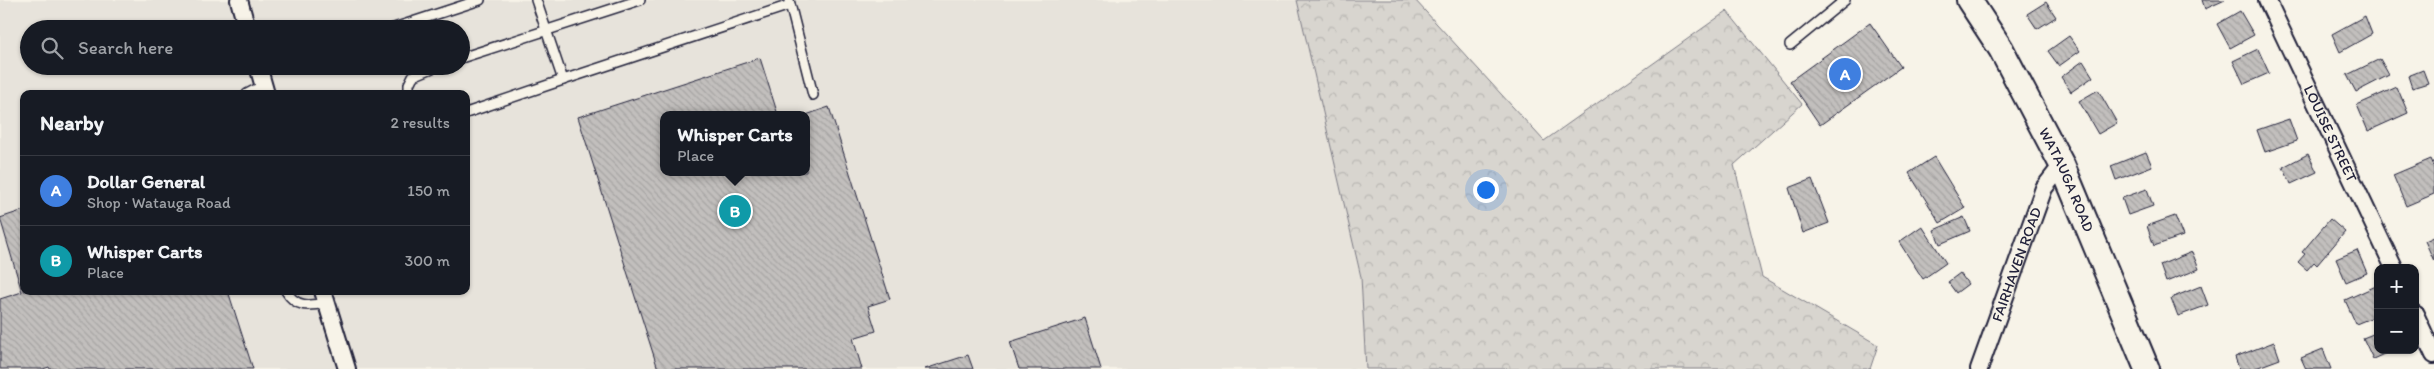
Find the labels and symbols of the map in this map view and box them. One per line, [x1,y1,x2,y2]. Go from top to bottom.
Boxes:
pin: A [1829,55,1861,93]
street label: LOUISE STREET [2300,82,2361,186]
street label: WATAUGA ROAD [2035,125,2098,235]
your location [1473,177,1499,203]
pin: B [719,192,751,230]
street label: FAIRHAVEN ROAD [1988,205,2045,324]

